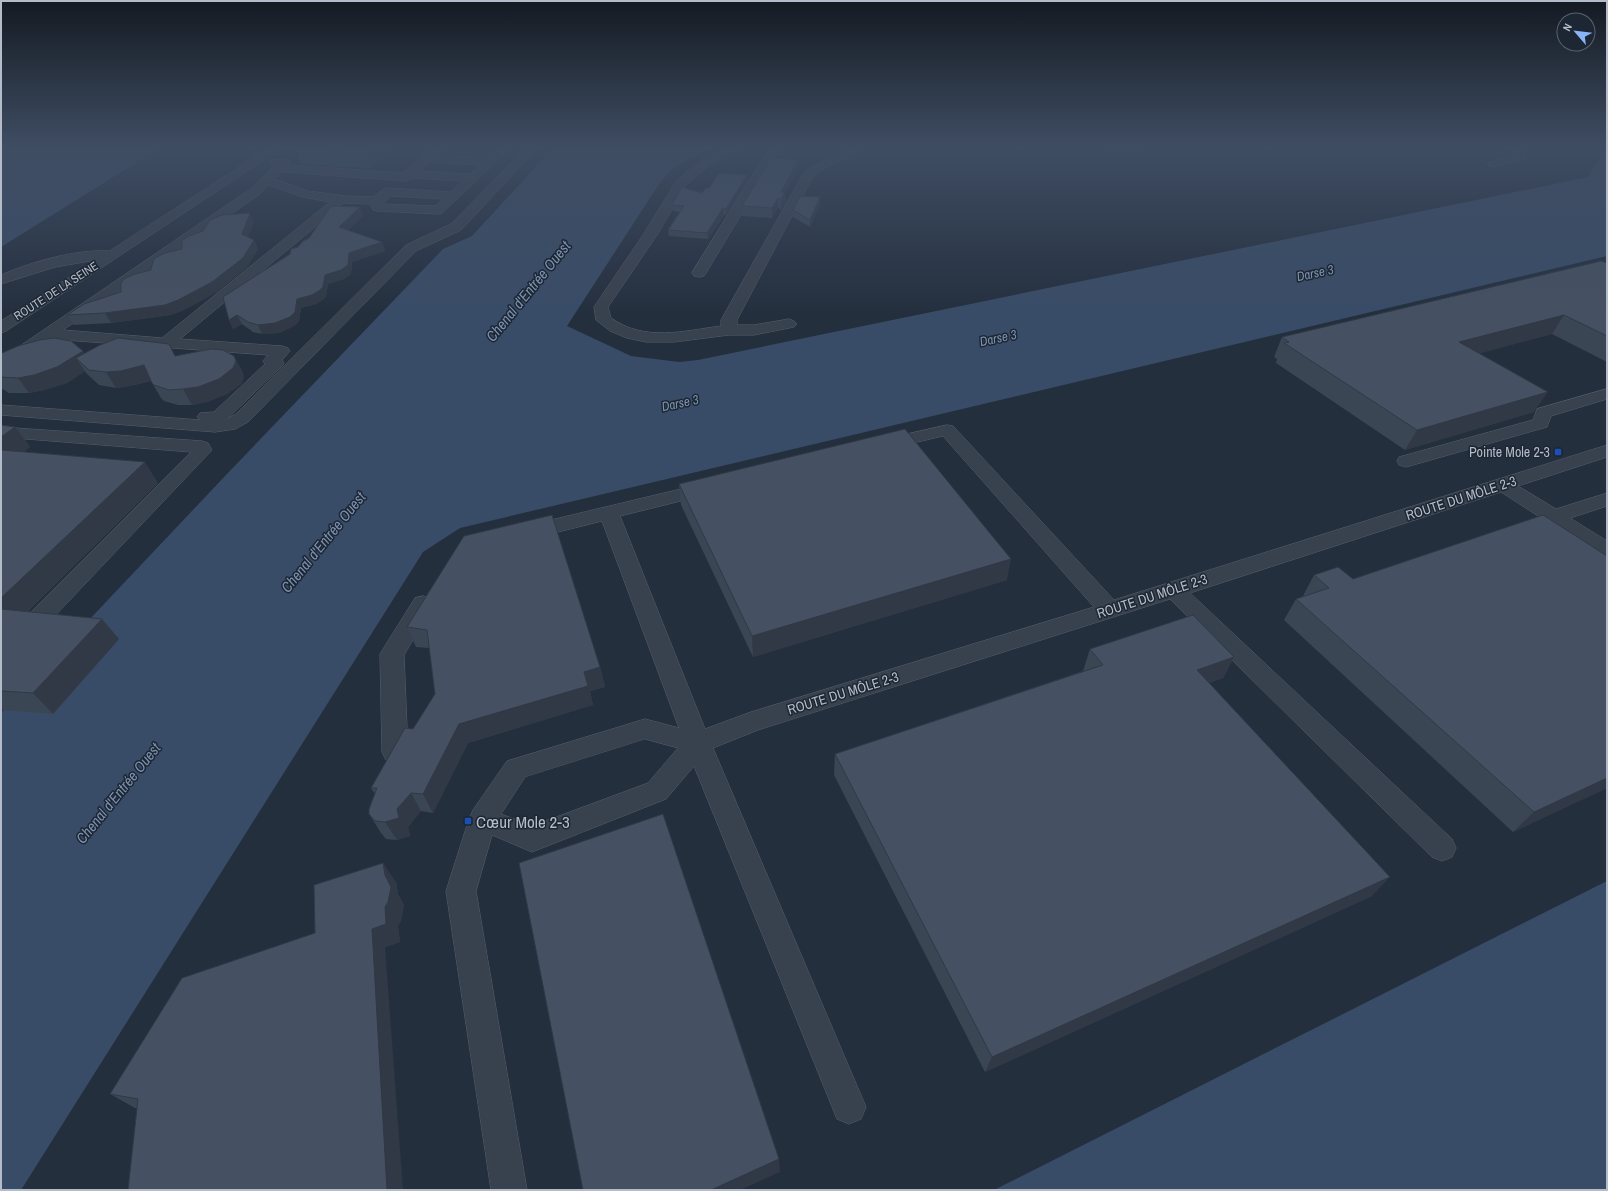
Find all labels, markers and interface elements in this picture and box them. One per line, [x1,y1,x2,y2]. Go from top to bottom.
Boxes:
north arrow [1556,12,1596,52]
text: N [1559,21,1575,33]
water label: Chenal d'Entrée Ouest [481,236,576,346]
street label: ROUTE DE LA SEINE [11,258,101,324]
water label: Darse 3 [1295,261,1335,285]
water label: Darse 3 [978,326,1018,350]
water label: Darse 3 [660,391,700,415]
place label: Pointe Mole 2-3 [1469,443,1550,461]
marker: Pointe Mole 2-3 [1553,447,1563,457]
street label: ROUTE DU MÔLE 2-3 [1403,472,1519,524]
water label: Chenal d'Entrée Ouest [276,487,371,597]
street label: ROUTE DU MÔLE 2-3 [1094,570,1210,622]
street label: ROUTE DU MÔLE 2-3 [785,668,901,718]
water label: Chenal d'Entrée Ouest [71,738,166,848]
place label: Cœur Mole 2-3 [476,810,570,833]
marker: Cœur Mole 2-3 [463,816,473,826]

